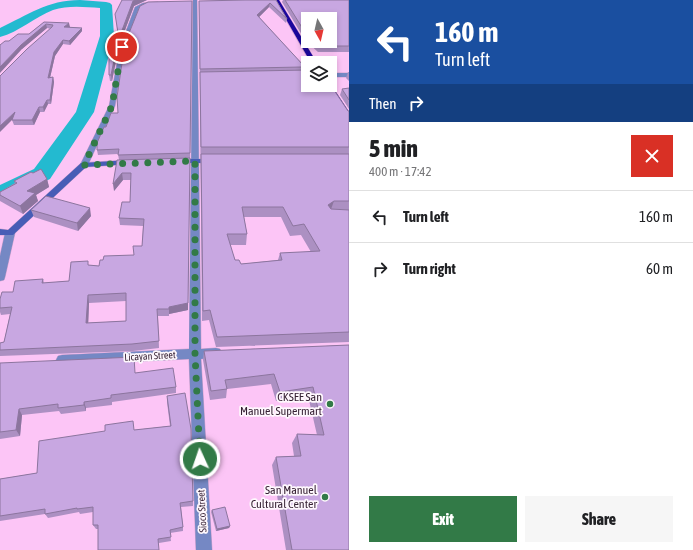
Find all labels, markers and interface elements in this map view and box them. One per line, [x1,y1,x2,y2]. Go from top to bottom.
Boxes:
north arrow [301,12,337,48]
map controls [301,12,337,92]
icon: left [369,16,421,68]
text: 160 m [435,16,498,48]
pin [105,30,139,64]
icon: arrive [111,36,133,58]
text: Turn left [435,49,490,70]
button: layers [301,56,337,92]
icon: right [405,92,427,114]
text: Then [369,95,397,112]
text: 5 min [369,135,418,162]
button: close [631,135,673,177]
text: 400 m · 17:42 [369,164,432,179]
icon: left [369,206,391,228]
text: Turn left [403,208,449,225]
text: 160 m [639,208,673,225]
icon: right [369,258,391,280]
text: Turn right [403,260,456,277]
text: 60 m [646,260,673,277]
street label: Licayan Street [124,349,176,363]
place label: CKSEE San Manuel Supermart [240,390,323,418]
marker: CKSEE San Manuel Supermart [325,399,335,409]
position arrow [179,438,221,480]
place label: San Manuel Cultural Center [251,483,318,511]
street label: Sioco Street [195,489,209,533]
marker: San Manuel Cultural Center [320,492,330,502]
button: Exit [369,496,517,542]
button: Share [525,496,673,542]

